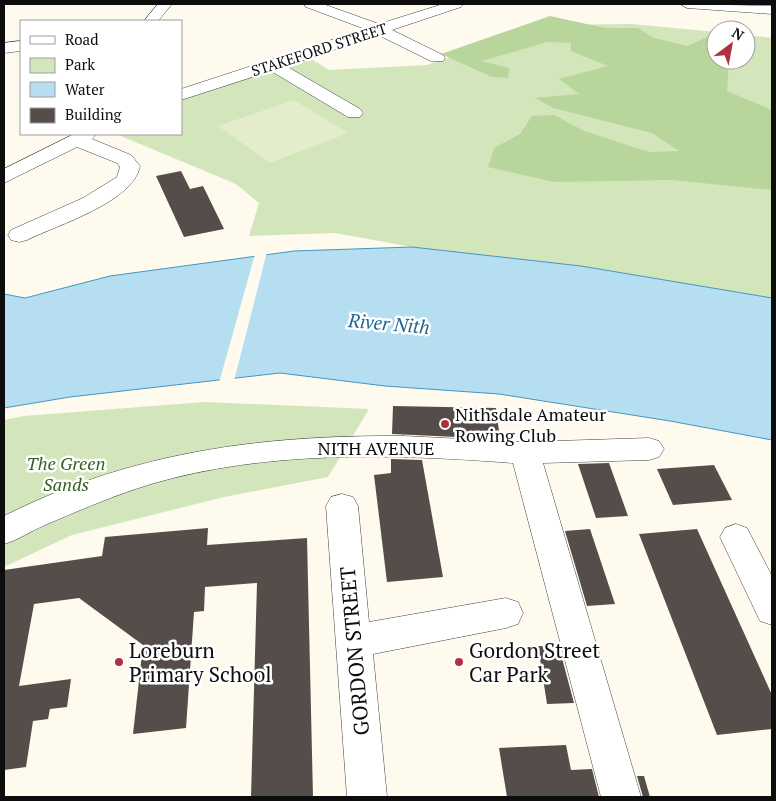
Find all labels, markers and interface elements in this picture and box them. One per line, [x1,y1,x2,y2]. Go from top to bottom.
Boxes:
street label: STAKEFORD STREET [249,18,389,80]
legend [20,20,182,135]
north arrow [706,20,756,70]
text: N [729,23,748,45]
text: Road [65,29,98,49]
text: Park [65,54,95,74]
text: Water [65,79,105,99]
text: Building [65,104,123,124]
water label: River Nith [346,307,431,339]
place label: Nithsdale Amateur Rowing Club [455,402,606,447]
marker: Nithsdale Amateur Rowing Club [439,418,451,430]
street label: NITH AVENUE [318,436,434,460]
park label: The Green Sands [27,451,105,496]
street label: GORDON STREET [333,565,375,737]
place label: Loreburn Primary School [129,636,272,688]
place label: Gordon Street Car Park [469,636,600,688]
marker: Loreburn Primary School [113,656,125,668]
marker: Gordon Street Car Park [453,656,465,668]

